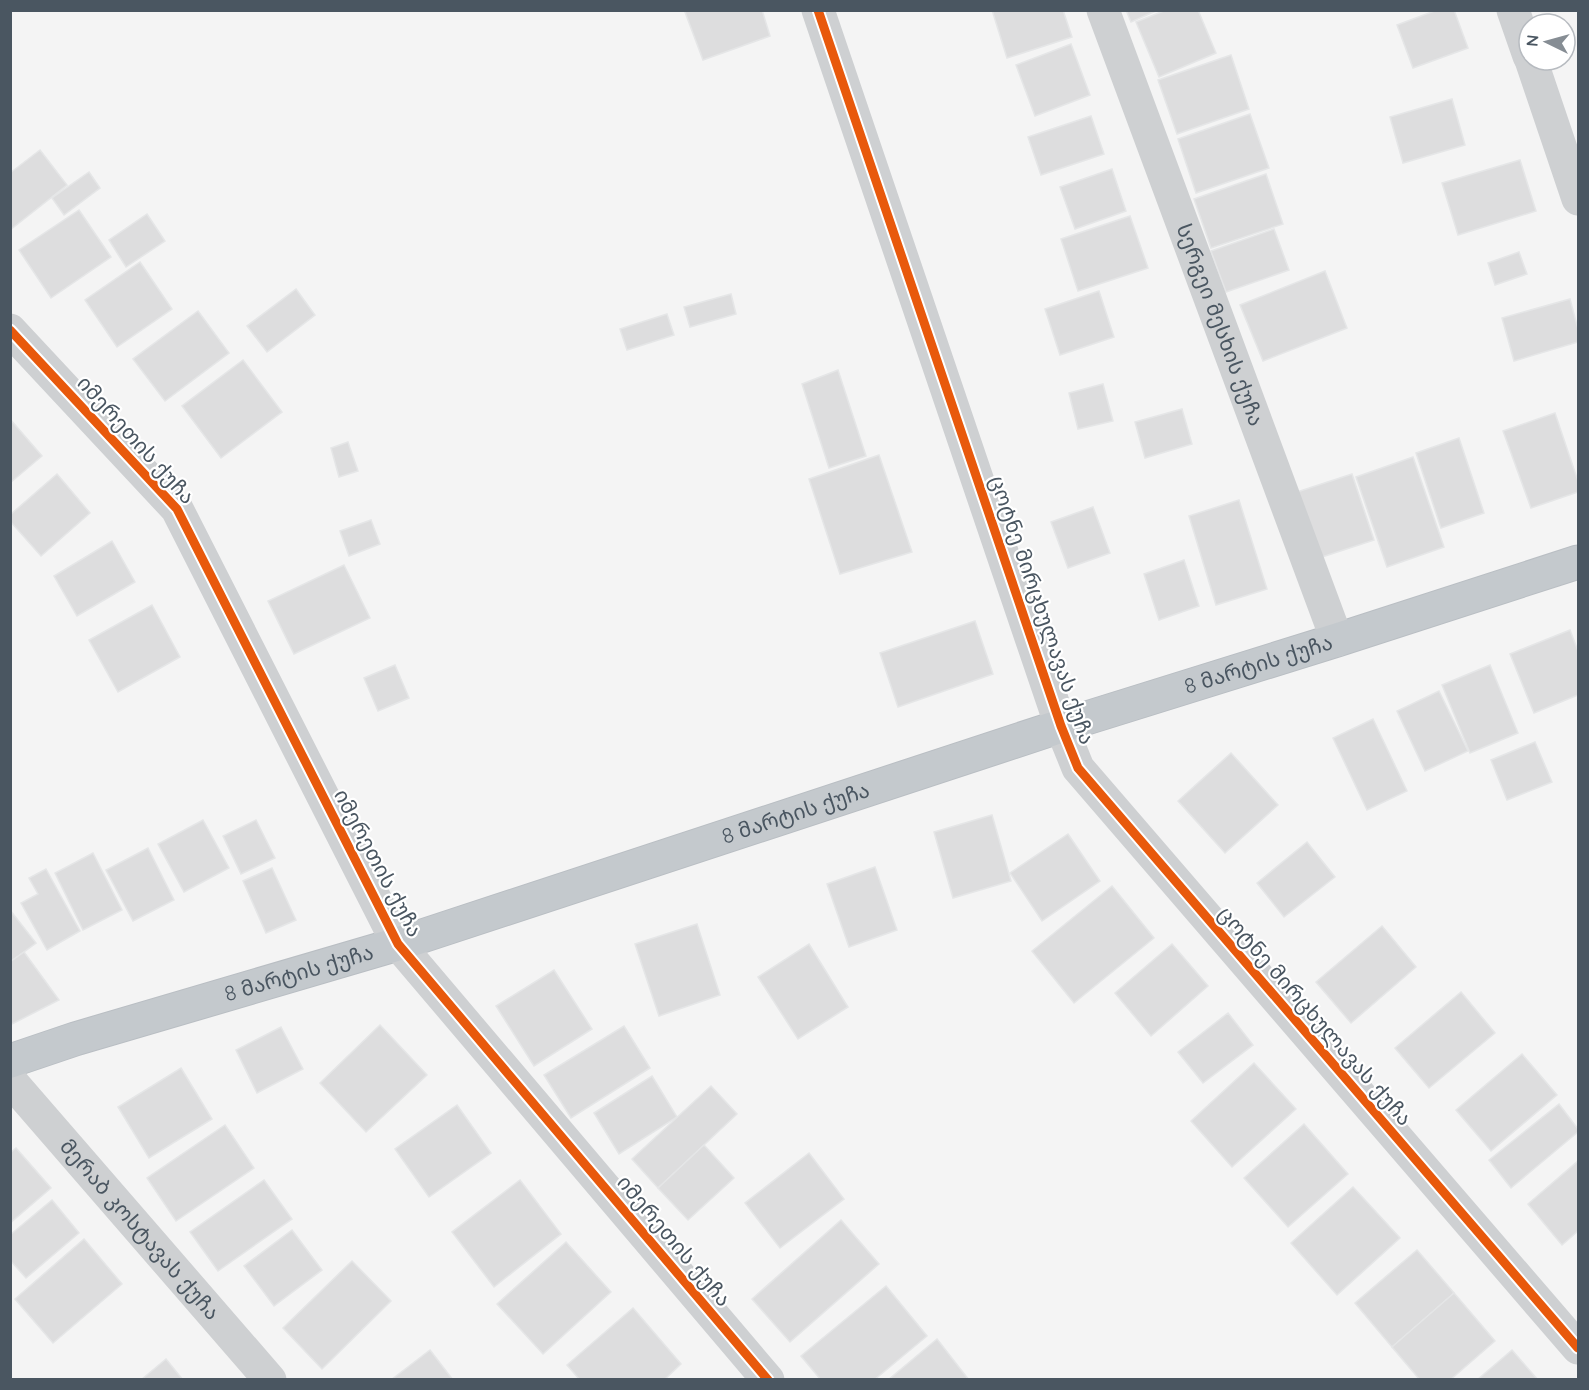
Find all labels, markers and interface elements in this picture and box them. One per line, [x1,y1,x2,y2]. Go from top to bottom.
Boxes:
north arrow [1517,12,1577,72]
text: N [1522,34,1543,47]
street label: სერგეი მესხის ქუჩა [1172,220,1270,429]
street label: იმერეთის ქუჩა [72,370,201,509]
street label: ცოტნე მირცხულავას ქუჩა [984,472,1101,748]
street label: 8 მარტის ქუჩა [1181,628,1335,699]
street label: 8 მარტის ქუჩა [718,776,873,849]
street label: იმერეთის ქუჩა [329,784,429,941]
street label: ცოტნე მირცხულავას ქუჩა [1213,900,1418,1131]
street label: 8 მარტის ქუჩა [221,938,376,1006]
street label: მერაბ კოსტავას ქუჩა [55,1133,226,1325]
street label: იმერეთის ქუჩა [612,1169,737,1311]

